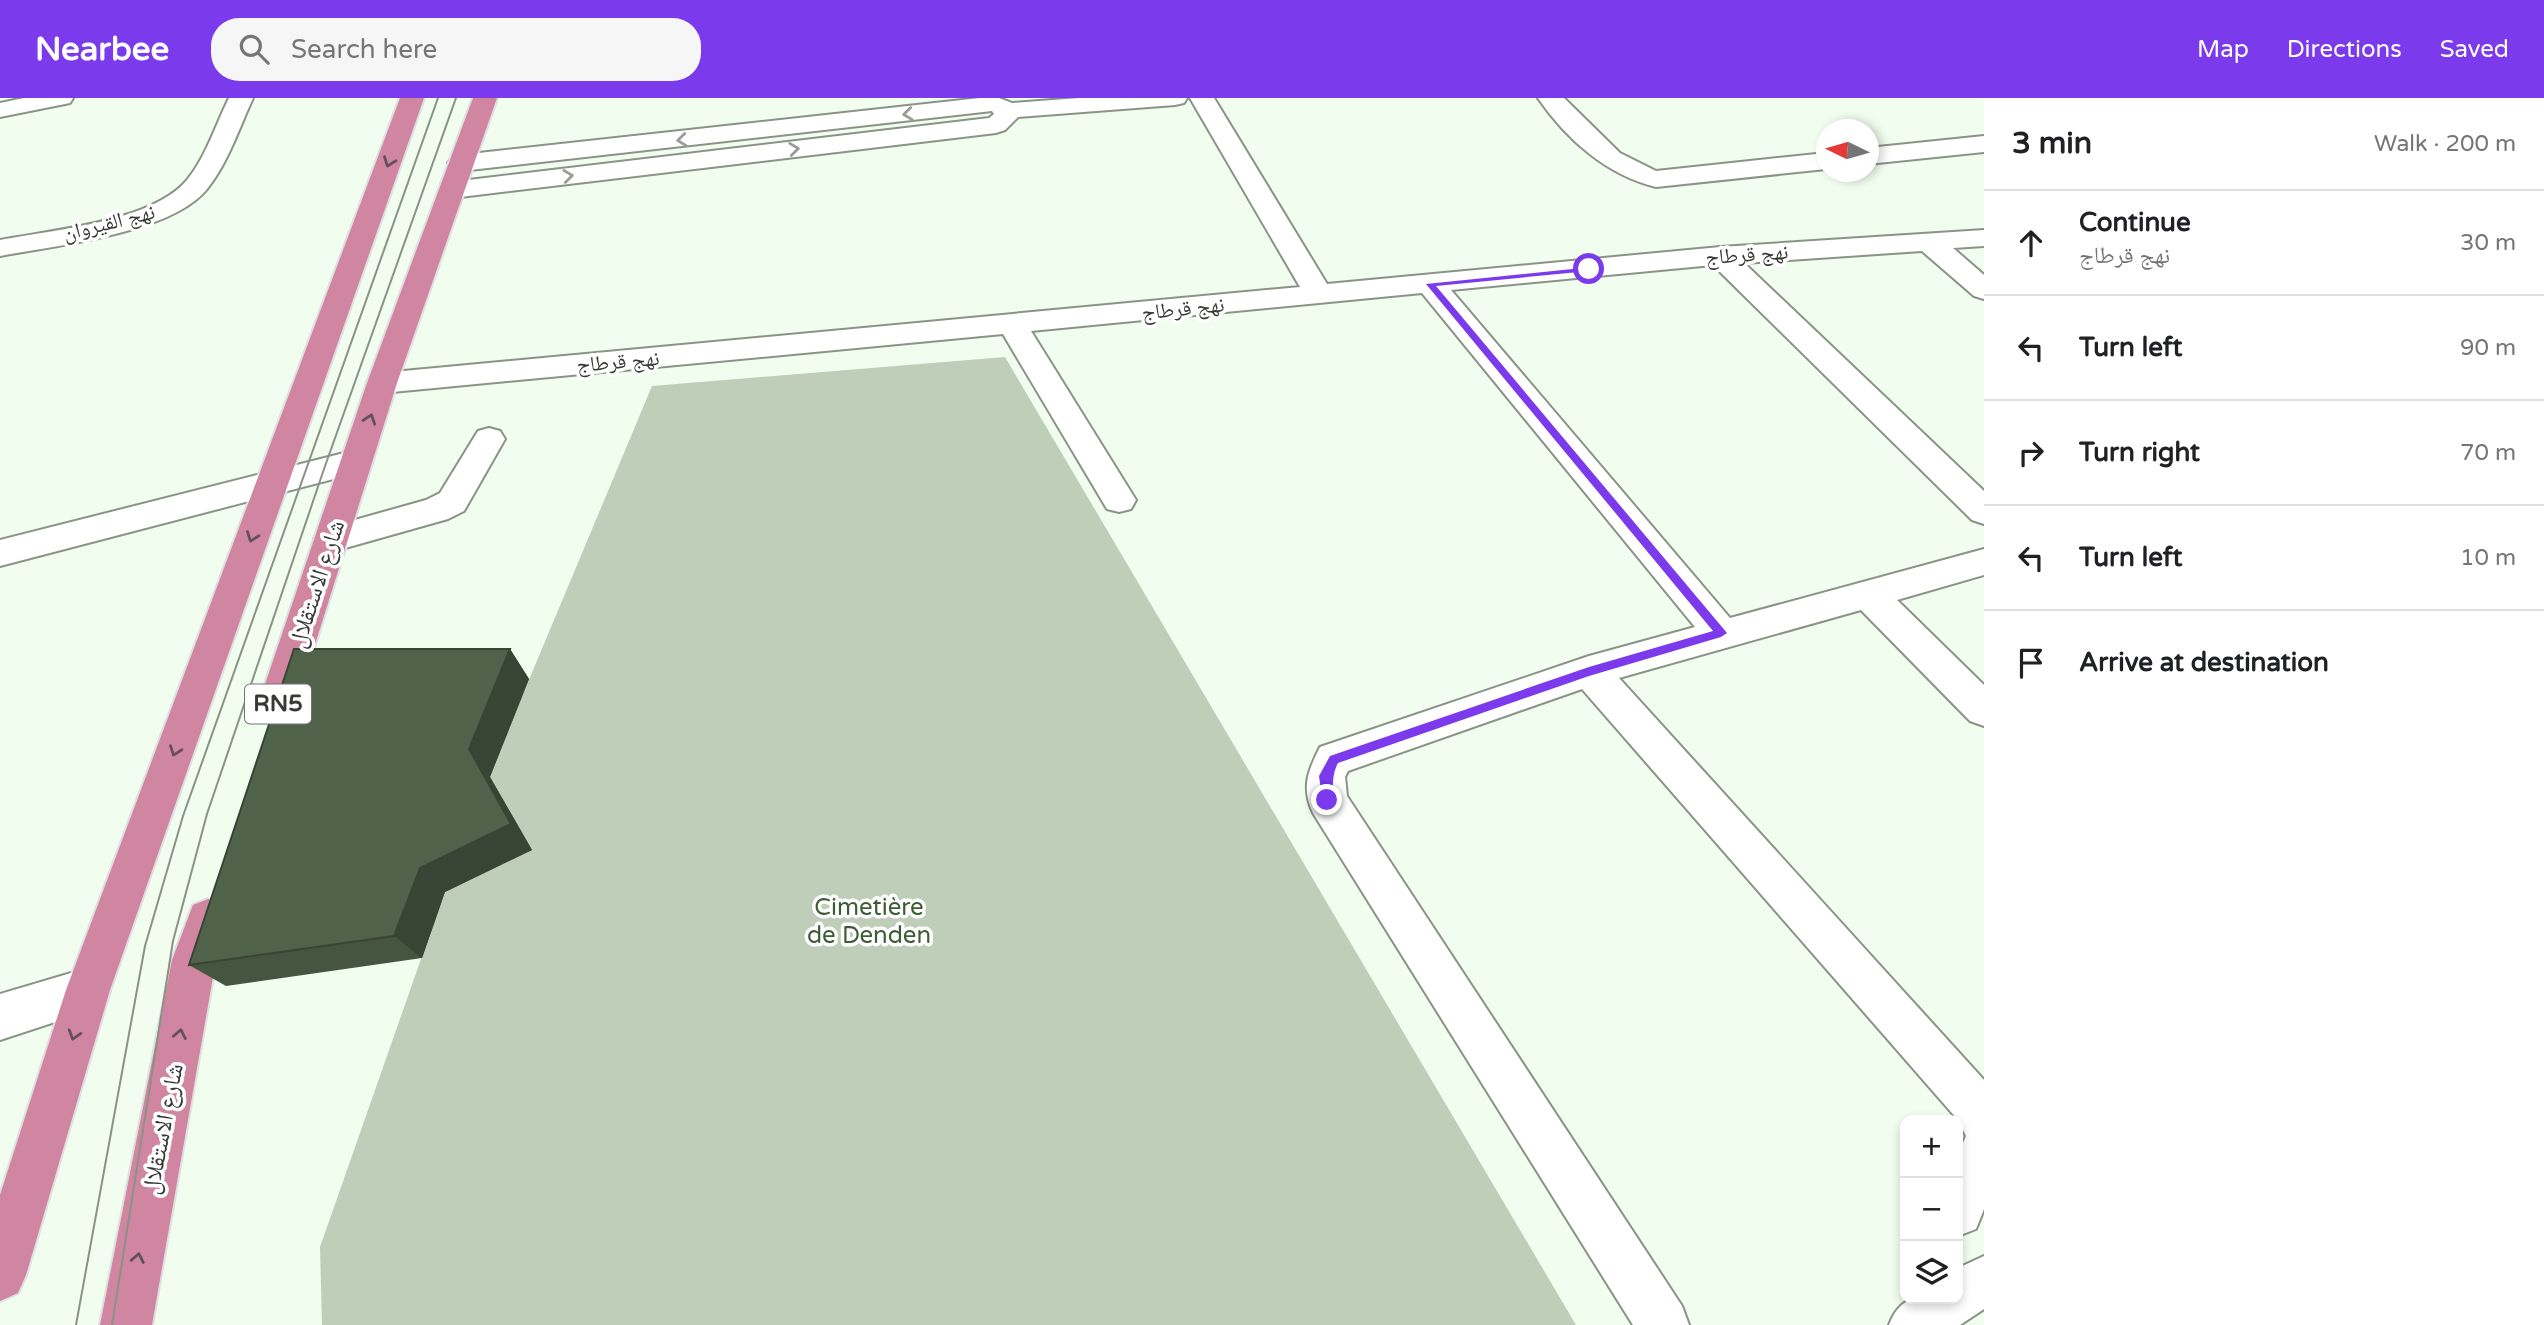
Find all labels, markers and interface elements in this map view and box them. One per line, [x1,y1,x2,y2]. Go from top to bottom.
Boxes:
search box [211,18,701,81]
text: Nearbee [35,30,169,69]
icon: search [235,30,273,68]
text: Search here [291,34,437,65]
text: Map [2197,35,2249,64]
text: Directions [2287,35,2402,64]
text: Saved [2440,35,2509,64]
one-way arrow [902,106,914,121]
north arrow [1816,119,1879,182]
text: 3 min [2012,125,2092,162]
text: Walk · 200 m [2374,130,2516,158]
one-way arrow [676,132,687,147]
one-way arrow [788,142,800,157]
one-way arrow [383,156,397,168]
one-way arrow [562,169,574,184]
street label: نهج القيروان [60,200,158,246]
text: Continue [2079,207,2191,238]
icon: ahead [2012,224,2050,262]
text: 30 m [2460,229,2516,257]
street label: نهج قرطاج [1705,240,1789,270]
text: نهج قرطاج [2079,242,2170,270]
route start [1573,253,1604,284]
street label: نهج قرطاج [1140,292,1226,326]
icon: left [2012,329,2050,367]
text: Turn left [2079,332,2182,363]
text: 90 m [2460,334,2516,362]
street label: نهج قرطاج [576,346,660,378]
one-way arrow [362,414,376,426]
icon: right [2012,434,2050,472]
text: Turn right [2079,437,2200,468]
text: 70 m [2460,439,2516,467]
street label: شارع الاستقلال [283,516,351,652]
one-way arrow [247,530,261,542]
icon: left [2012,539,2050,577]
text: Turn left [2079,542,2182,573]
text: 10 m [2460,544,2516,572]
icon: arrive [2012,644,2050,682]
text: Arrive at destination [2079,647,2329,678]
road number: RN5 [245,684,311,724]
one-way arrow [169,744,183,756]
route end [1311,784,1342,815]
park label: Cimetière de Denden [807,893,931,950]
one-way arrow [68,1028,83,1040]
one-way arrow [172,1028,187,1040]
street label: شارع الاستقلال [136,1061,190,1197]
map controls [1900,1115,1963,1304]
button: + [1900,1115,1963,1178]
button: − [1900,1178,1963,1241]
button: layers [1900,1241,1963,1304]
one-way arrow [130,1252,145,1264]

